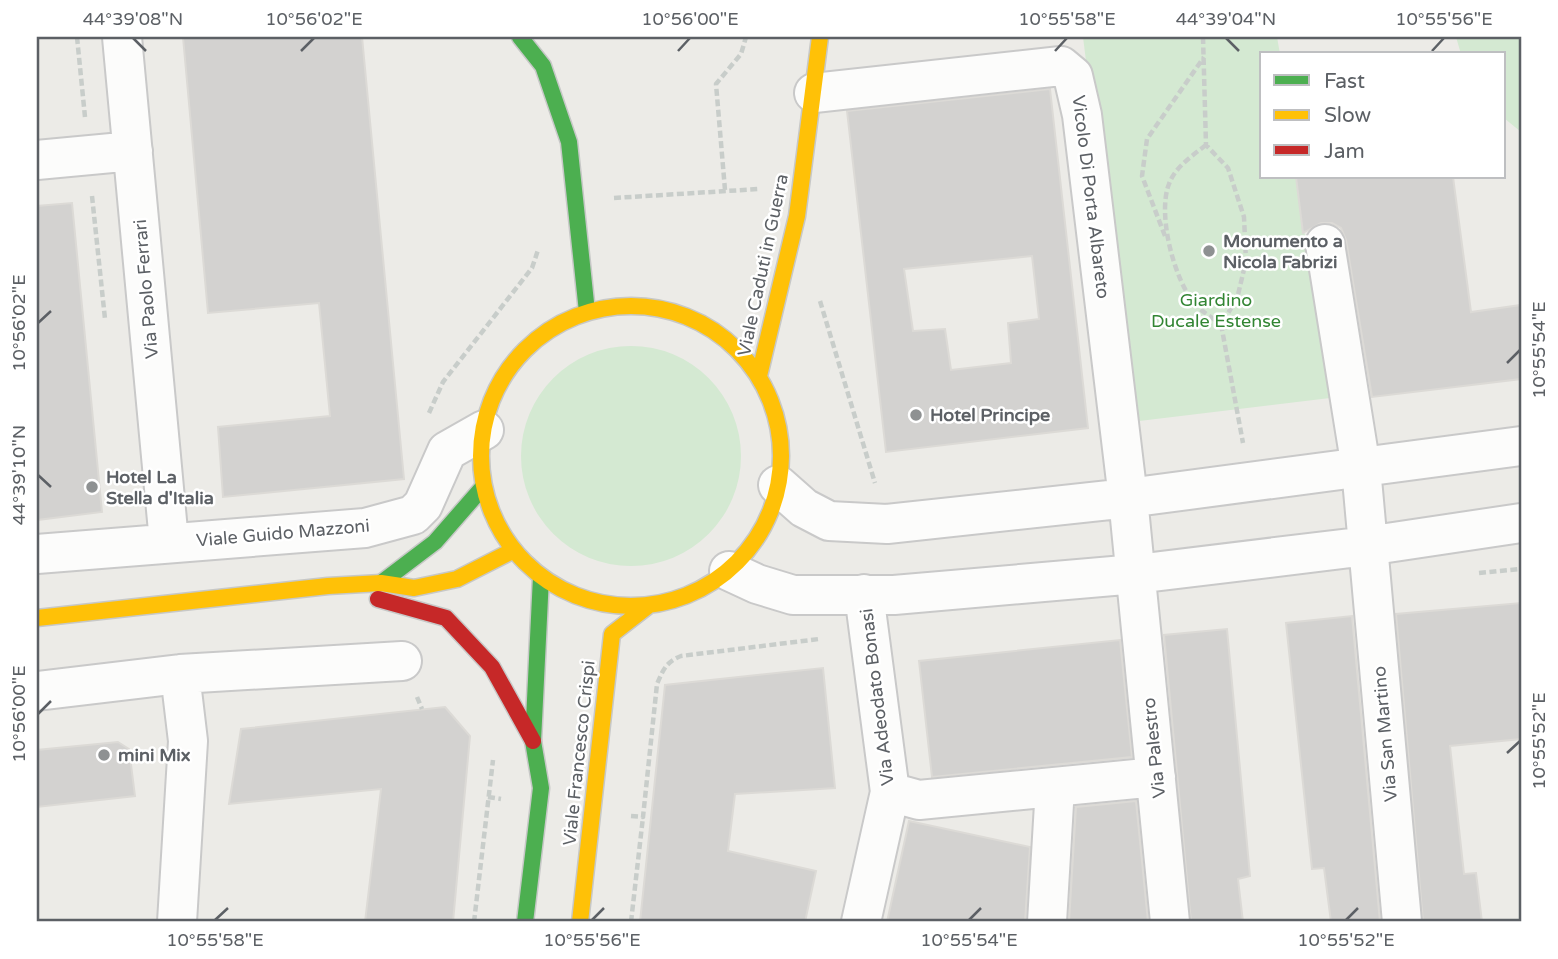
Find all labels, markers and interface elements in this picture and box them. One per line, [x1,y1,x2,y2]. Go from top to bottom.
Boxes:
text: 44°39'08"N [83,8,183,30]
text: 10°56'02"E [265,8,363,30]
text: 10°56'00"E [641,8,739,30]
text: 10°55'58"E [1018,8,1116,30]
text: 44°39'04"N [1176,8,1276,30]
text: 10°55'56"E [1395,8,1493,30]
legend [1260,52,1506,178]
text: Fast [1324,69,1365,94]
street label: Vicolo Di Porta Albareto [1068,94,1114,300]
text: Slow [1324,103,1372,128]
text: Jam [1324,139,1365,164]
street label: Viale Caduti in Guerra [733,172,793,358]
street label: Via Paolo Ferrari [129,218,163,360]
place label: Monumento a Nicola Fabrizi [1223,230,1343,273]
marker: Monumento a Nicola Fabrizi [1201,243,1217,259]
text: 10°56'02"E [8,274,30,372]
park label: Giardino Ducale Estense [1151,289,1281,332]
text: 10°55'54"E [1528,301,1550,399]
place label: Hotel Principe [930,404,1050,426]
marker: Hotel Principe [908,407,924,423]
text: 44°39'10"N [8,425,30,525]
place label: Hotel La Stella d'Italia [106,466,214,509]
marker: Hotel La Stella d'Italia [84,479,100,495]
street label: Viale Guido Mazzoni [195,514,371,552]
street label: Via Adeodato Bonasi [855,607,899,787]
street label: Viale Francesco Crispi [558,659,600,847]
text: 10°56'00"E [8,665,30,763]
street label: Via San Martino [1368,665,1402,803]
text: 10°55'52"E [1528,692,1550,790]
street label: Via Palestro [1138,697,1170,799]
place label: mini Mix [118,744,191,766]
marker: mini Mix [96,747,112,763]
text: 10°55'58"E [166,929,264,951]
text: 10°55'56"E [543,929,641,951]
text: 10°55'54"E [920,929,1018,951]
text: 10°55'52"E [1297,929,1395,951]

